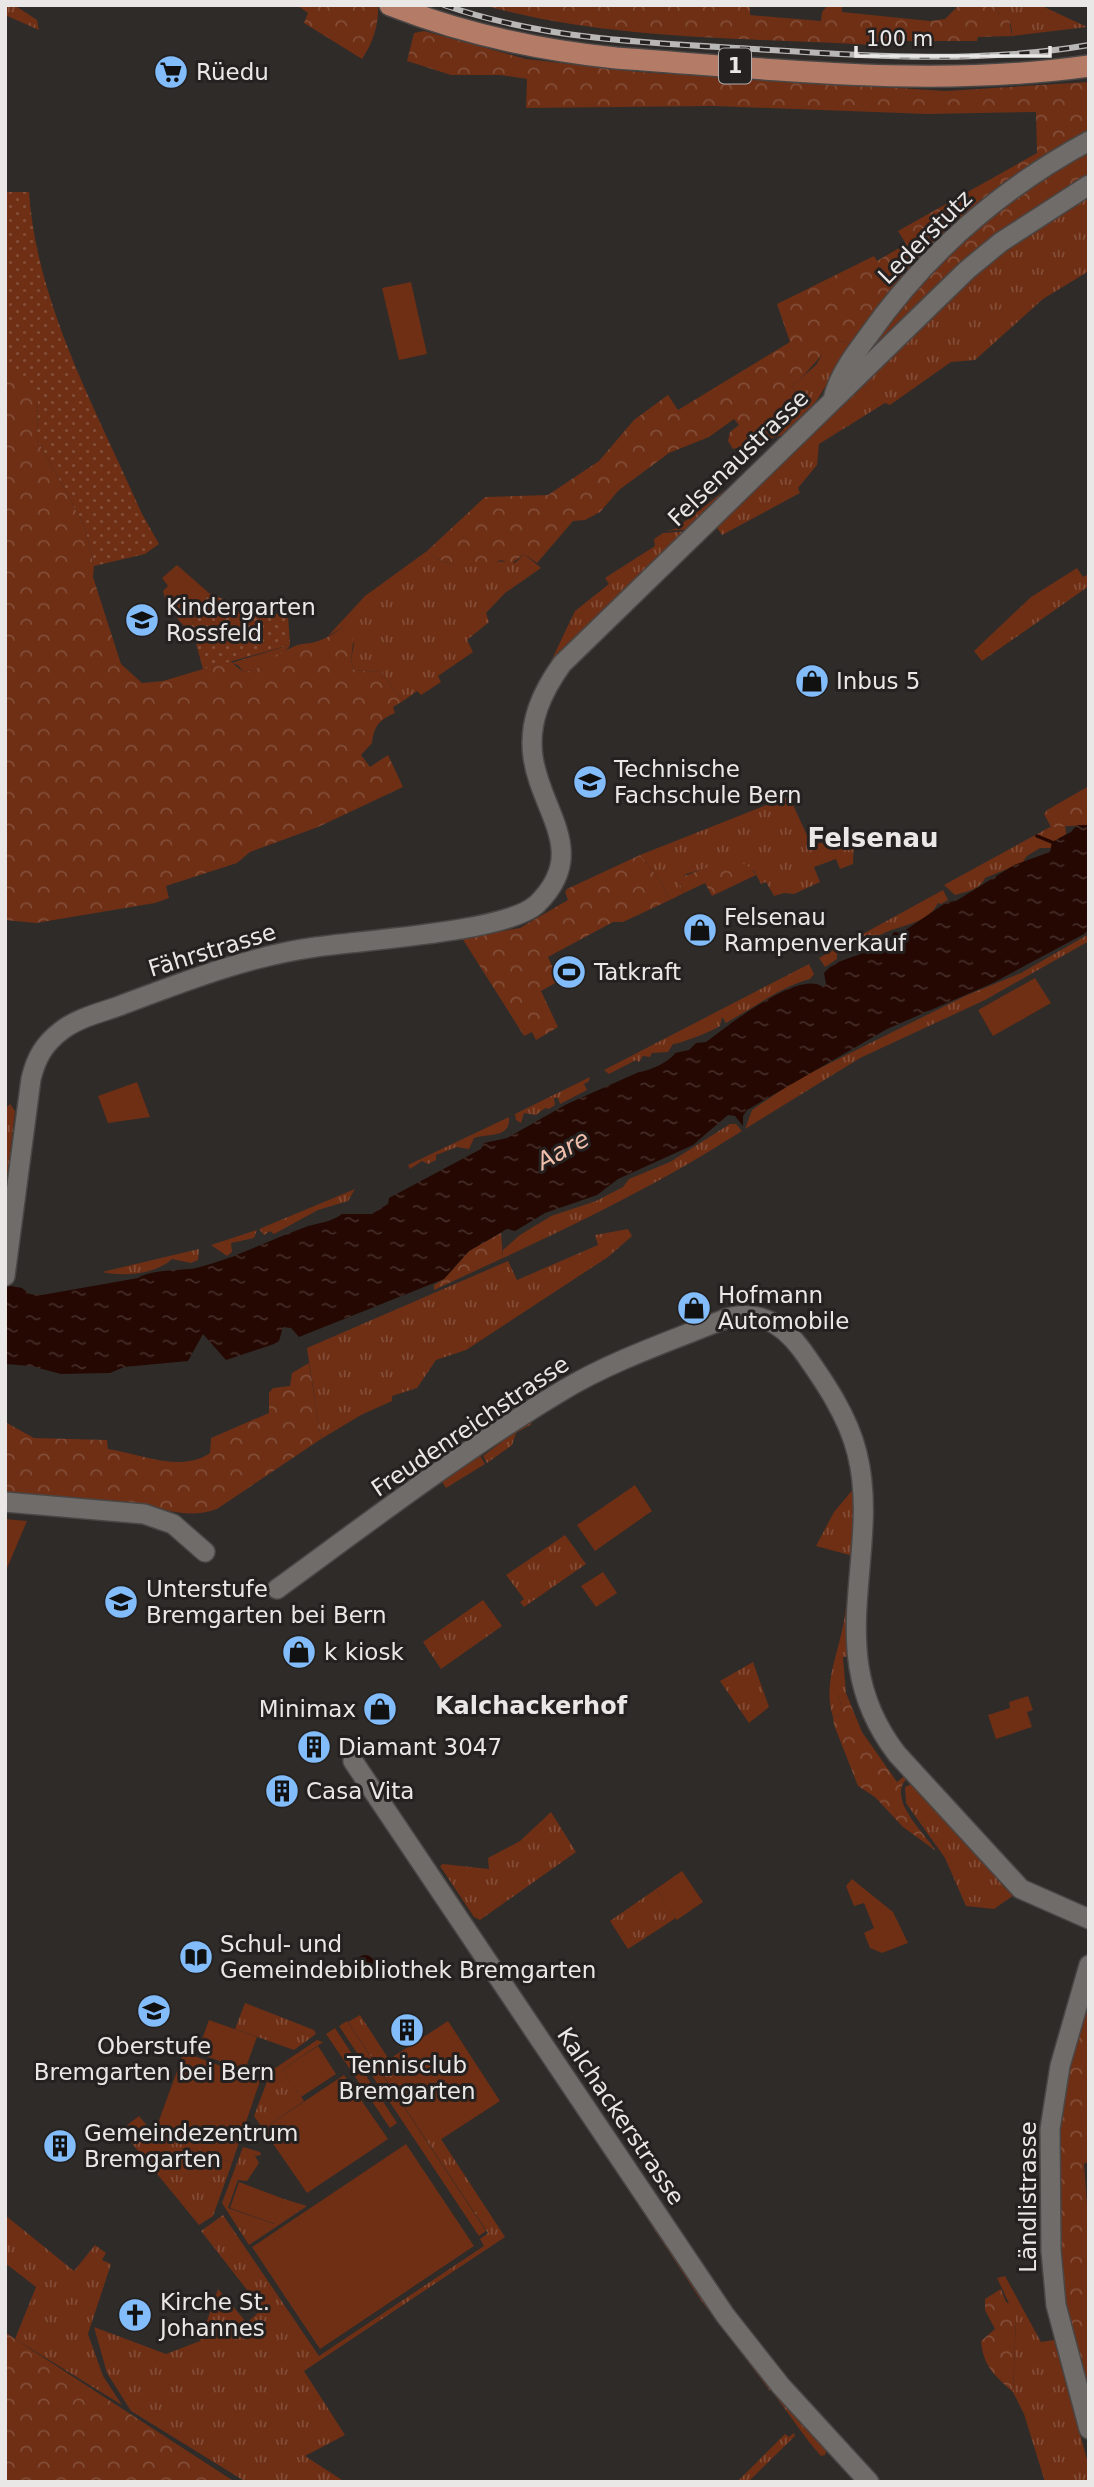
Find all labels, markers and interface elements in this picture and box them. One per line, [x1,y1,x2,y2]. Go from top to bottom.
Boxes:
scale bar [856,14,1050,58]
text: 100 m [866,27,933,51]
road number: 1 [719,48,751,84]
supermarket icon: Rüedu [152,53,190,91]
place label: Rüedu [196,59,269,85]
street label: Lederstutz [873,185,977,289]
street label: Felsenaustrasse [663,385,813,531]
place label: Kindergarten Rossfeld [166,594,316,646]
school or university icon: Kindergarten Rossfeld [123,601,161,639]
shop icon: Inbus 5 [793,662,831,700]
place label: Inbus 5 [836,668,920,694]
place label: Technische Fachschule Bern [613,756,802,808]
school or university icon: Technische Fachschule Bern [571,763,609,801]
district label: Felsenau [808,823,938,853]
place label: Felsenau Rampenverkauf [724,904,907,956]
shop icon: Felsenau Rampenverkauf [681,911,719,949]
street label: Fährstrasse [145,918,279,982]
sports icon: Tatkraft [550,953,588,991]
place label: Tatkraft [593,959,681,985]
water label: Aare [530,1124,594,1177]
place label: Hofmann Automobile [718,1282,849,1334]
shop icon: Hofmann Automobile [675,1289,713,1327]
street label: Freudenreichstrasse [367,1350,573,1502]
place label: Unterstufe Bremgarten bei Bern [146,1576,387,1628]
school or university icon: Unterstufe Bremgarten bei Bern [102,1583,140,1621]
shop icon: k kiosk [280,1633,318,1671]
place label: k kiosk [324,1639,404,1665]
shop icon: Minimax [361,1690,399,1728]
district label: Kalchackerhof [435,1692,628,1720]
place label: Minimax [259,1696,356,1722]
building icon: Diamant 3047 [295,1728,333,1766]
place label: Diamant 3047 [338,1734,502,1760]
building icon: Casa Vita [263,1772,301,1810]
place label: Casa Vita [306,1778,414,1804]
place label: Schul- und Gemeindebibliothek Bremgarten [220,1931,596,1983]
library icon: Schul- und Gemeindebibliothek Bremgarten [177,1938,215,1976]
school or university icon: Oberstufe Bremgarten bei Bern [135,1992,173,2030]
building icon: Tennisclub Bremgarten [388,2011,426,2049]
street label: Kalchackerstrasse [552,2023,690,2209]
place label: Oberstufe Bremgarten bei Bern [34,2033,274,2085]
place label: Tennisclub Bremgarten [338,2052,476,2104]
place label: Gemeindezentrum Bremgarten [84,2120,299,2172]
street label: Ländlistrasse [1015,2121,1041,2273]
building icon: Gemeindezentrum Bremgarten [41,2127,79,2165]
place label: Kirche St. Johannes [158,2289,270,2341]
church icon: Kirche St. Johannes [116,2296,154,2334]

